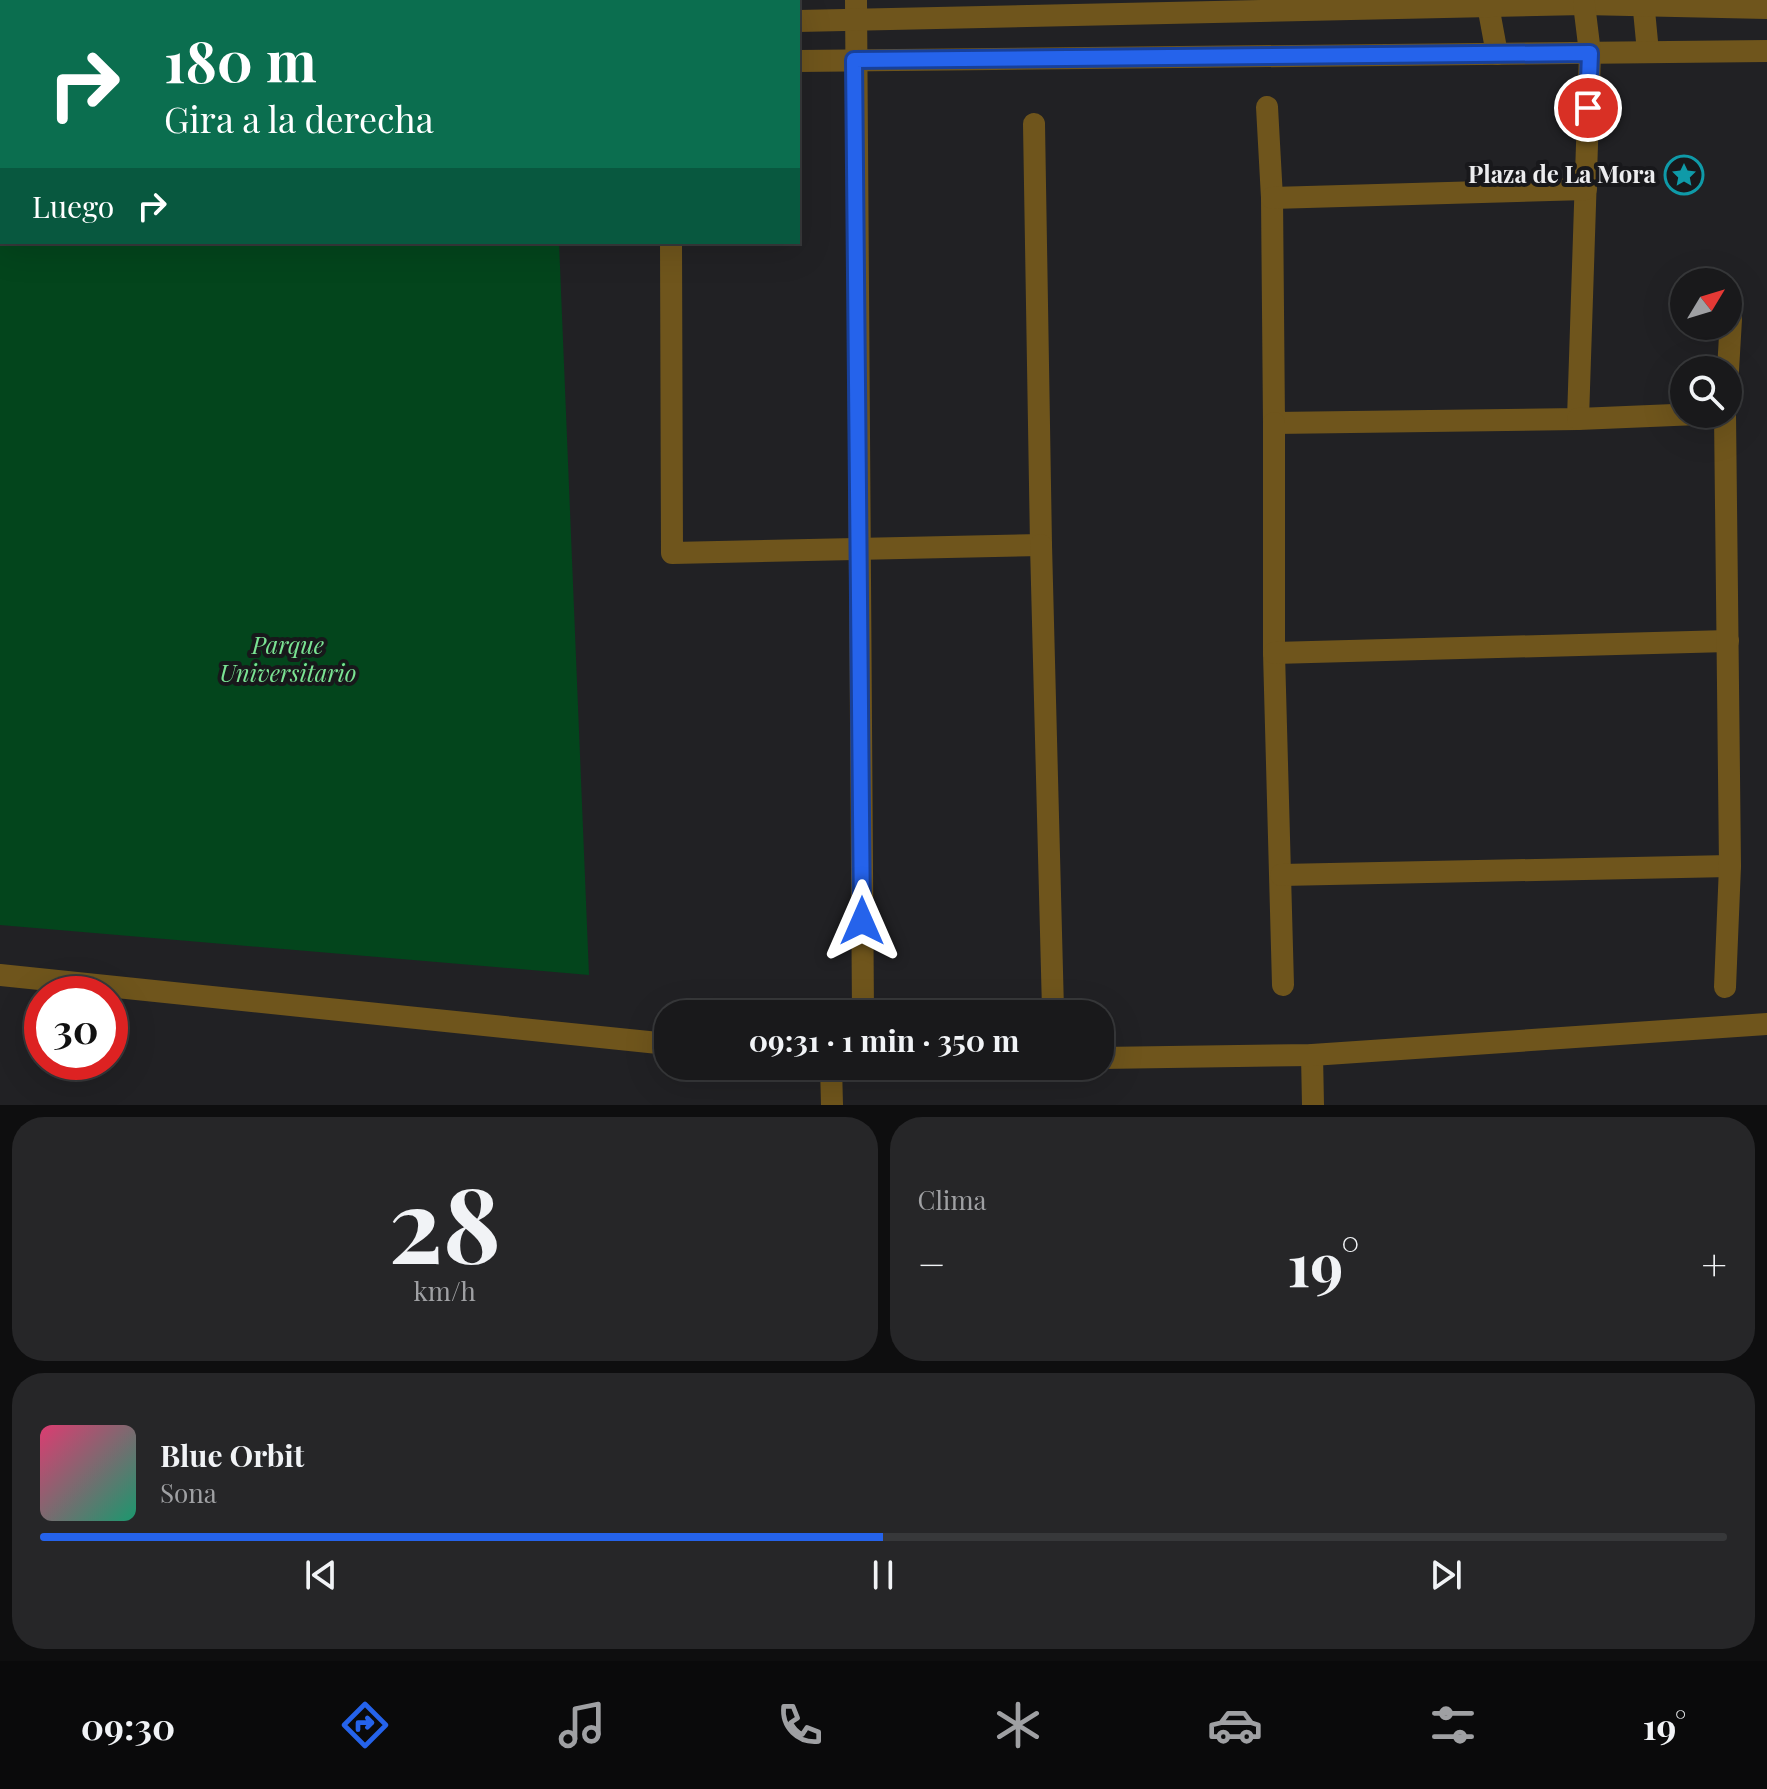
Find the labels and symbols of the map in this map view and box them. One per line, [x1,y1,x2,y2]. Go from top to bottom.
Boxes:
pin [1554,74,1622,142]
place icon: Plaza de La Mora [1663,154,1705,196]
place label: Plaza de La Mora [1468,157,1657,189]
north arrow [1670,268,1742,340]
park label: Parque Universitario [219,628,357,688]
position arrow [820,879,904,963]
speed limit sign: 30 [24,976,128,1080]

